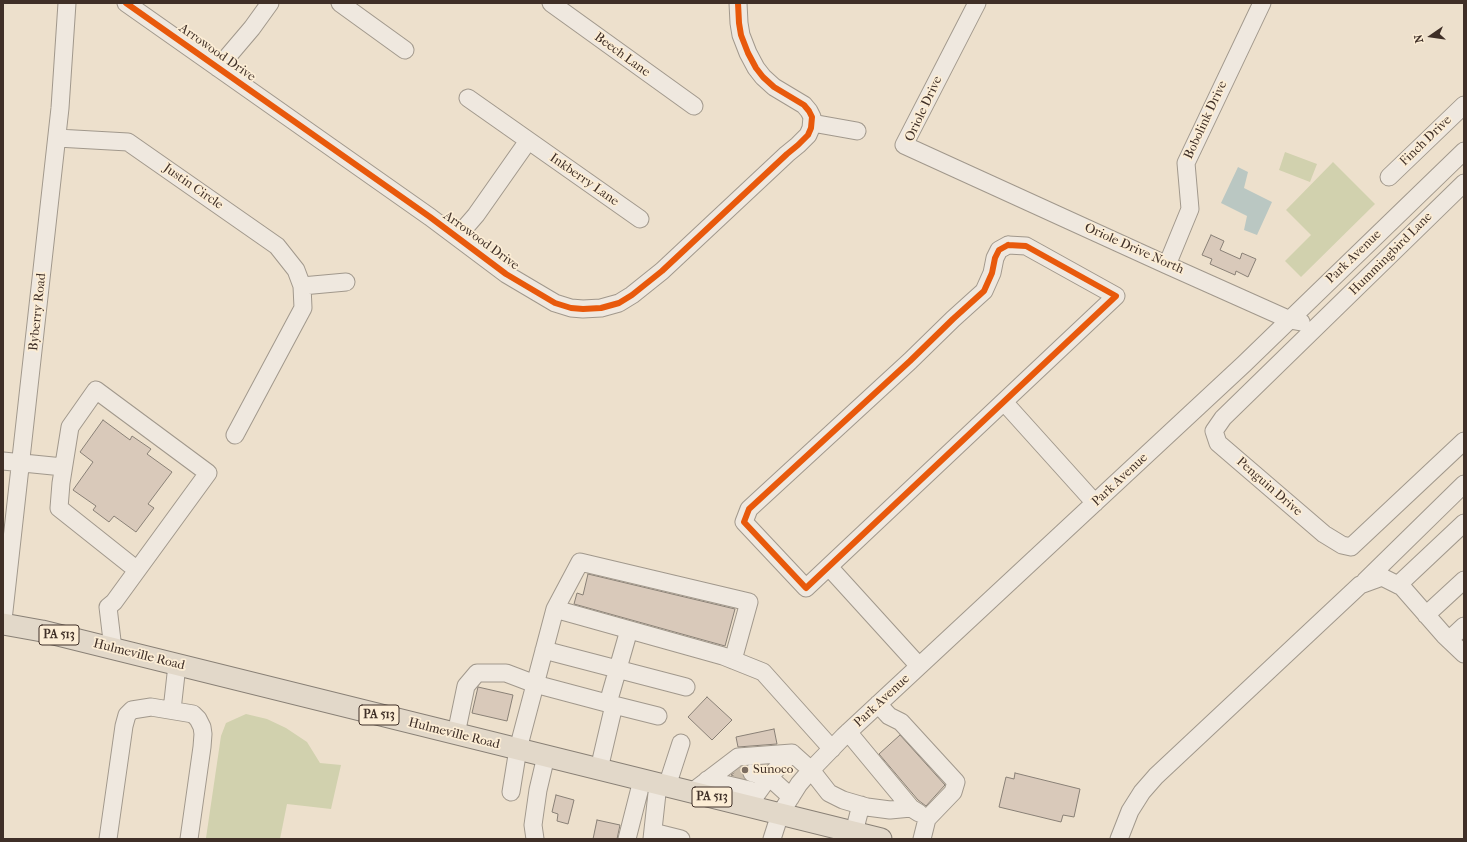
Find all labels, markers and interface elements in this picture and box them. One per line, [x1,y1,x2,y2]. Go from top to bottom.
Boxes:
north arrow [1411,16,1451,56]
street label: Arrowood Drive [176,21,258,85]
street label: Beech Lane [591,30,653,80]
text: N [1412,33,1426,44]
street label: Oriole Drive [902,74,946,144]
street label: Bobolink Drive [1181,78,1231,162]
street label: Finch Drive [1397,113,1455,169]
street label: Inkberry Lane [546,150,622,210]
street label: Justin Circle [160,161,226,213]
street label: Arrowood Drive [440,208,522,274]
street label: Hummingbird Lane [1346,209,1436,299]
street label: Oriole Drive North [1082,220,1186,278]
street label: Park Avenue [1323,227,1385,287]
street label: Byberry Road [26,272,50,352]
street label: Park Avenue [1089,450,1151,510]
street label: Penguin Drive [1233,454,1305,520]
road number: PA 513 [39,625,79,645]
street label: Hulmeville Road [92,636,186,674]
street label: Park Avenue [851,671,913,731]
road number: PA 513 [359,705,399,725]
street label: Hulmeville Road [407,715,501,753]
place label: Sunoco [753,762,793,778]
marker: Sunoco [740,765,750,775]
road number: PA 513 [692,787,732,807]

